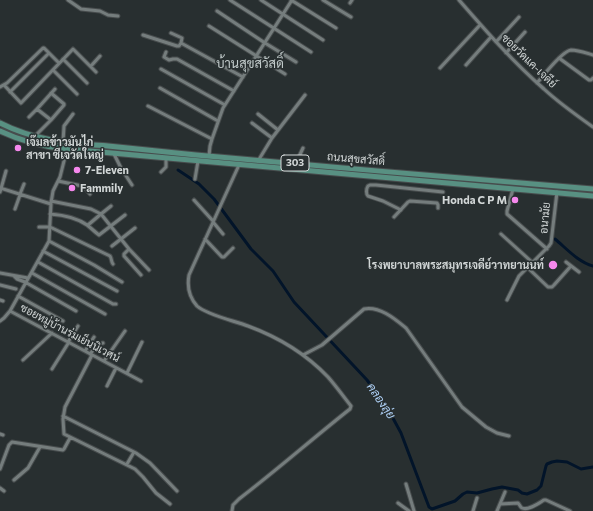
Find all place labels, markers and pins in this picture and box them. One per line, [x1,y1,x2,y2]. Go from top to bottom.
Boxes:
place label: เจ๊มลข้าวมันไก่ สาขา ซีเจวัดใหญ่ [26,135,104,161]
marker: เจ๊มลข้าวมันไก่ สาขา ซีเจวัดใหญ่ [13,143,23,153]
place label: 7-Eleven [85,163,129,177]
marker: 7-Eleven [72,165,82,175]
place label: Fammily [80,181,123,195]
marker: Fammily [67,183,77,193]
place label: Honda C P M [442,193,507,207]
marker: Honda C P M [510,195,520,205]
place label: โรงพยาบาลพระสมุทรเจดีย์วาทยานนท์ [367,258,544,272]
marker: โรงพยาบาลพระสมุทรเจดีย์วาทยานนท์ [547,259,559,271]

